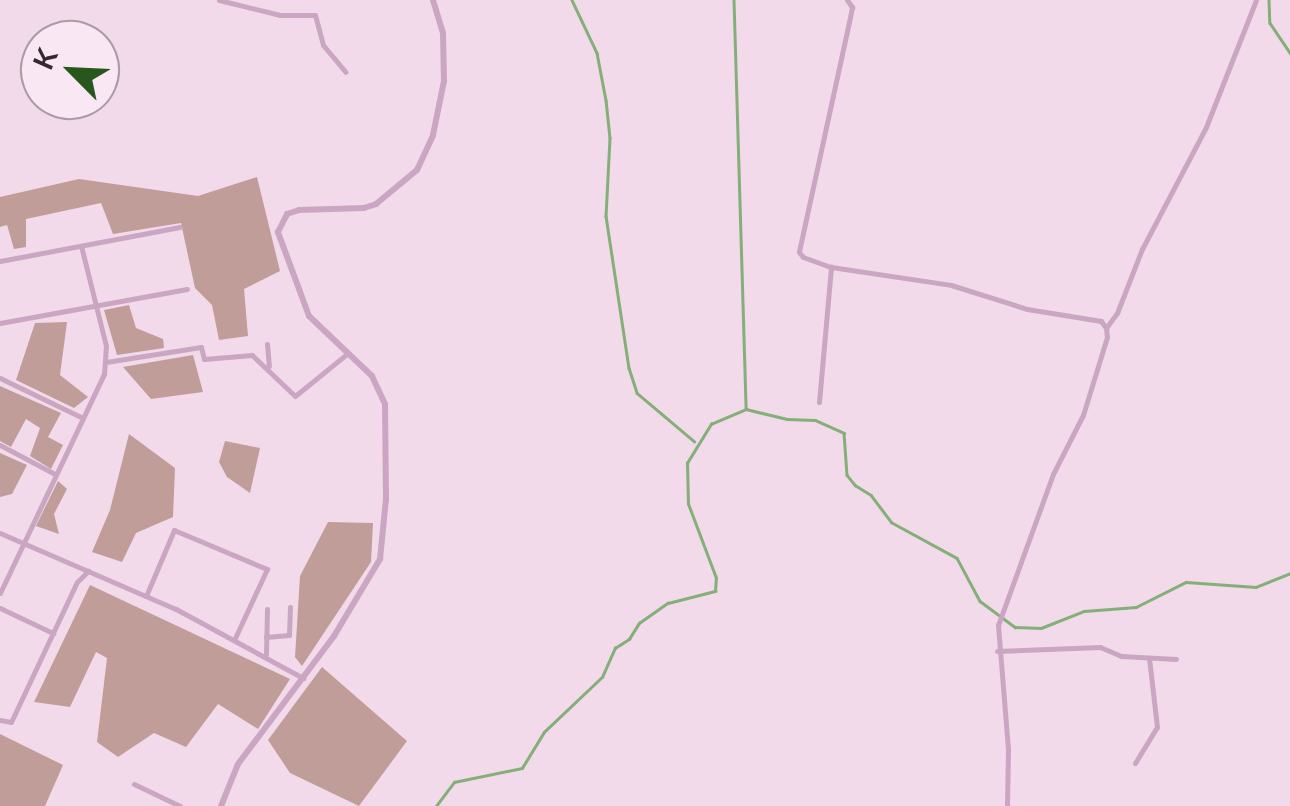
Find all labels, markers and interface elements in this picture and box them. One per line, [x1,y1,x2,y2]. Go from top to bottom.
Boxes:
north arrow [20,20,120,120]
text: K [25,43,64,74]

